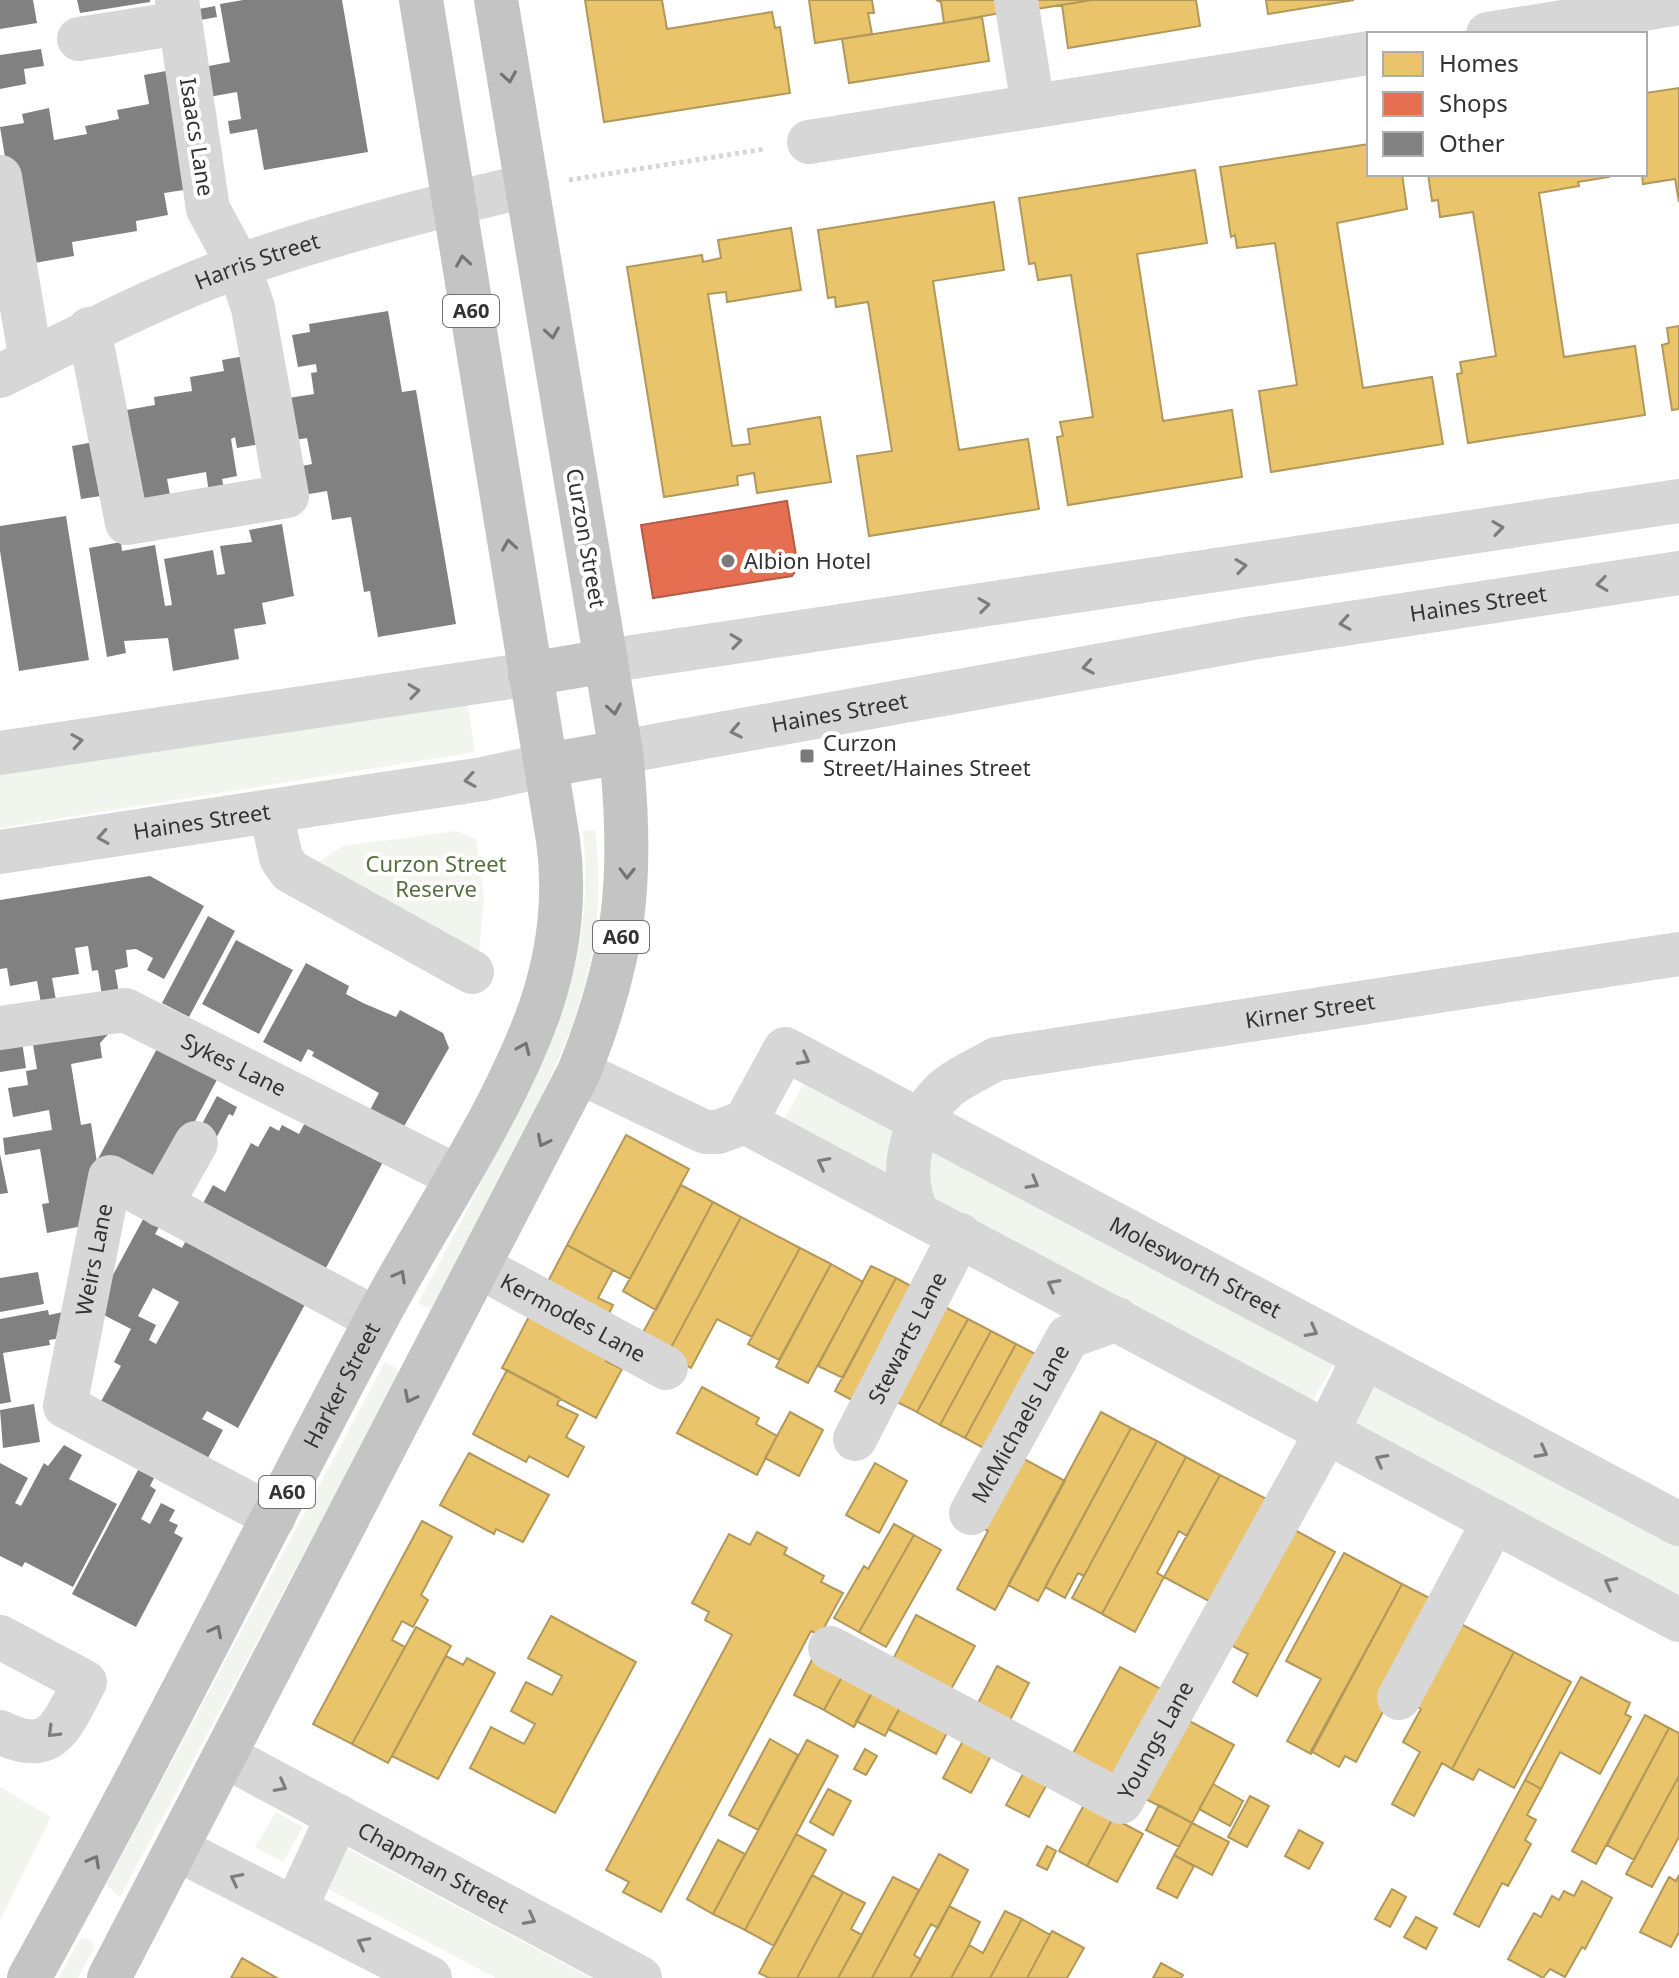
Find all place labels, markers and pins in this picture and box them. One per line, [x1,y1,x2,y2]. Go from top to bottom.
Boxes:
place label: Albion Hotel [744,545,871,575]
marker: Albion Hotel [719,552,737,570]
place label: Curzon Street/Haines Street [823,727,1031,782]
marker: Curzon Street/Haines Street [798,747,816,765]

